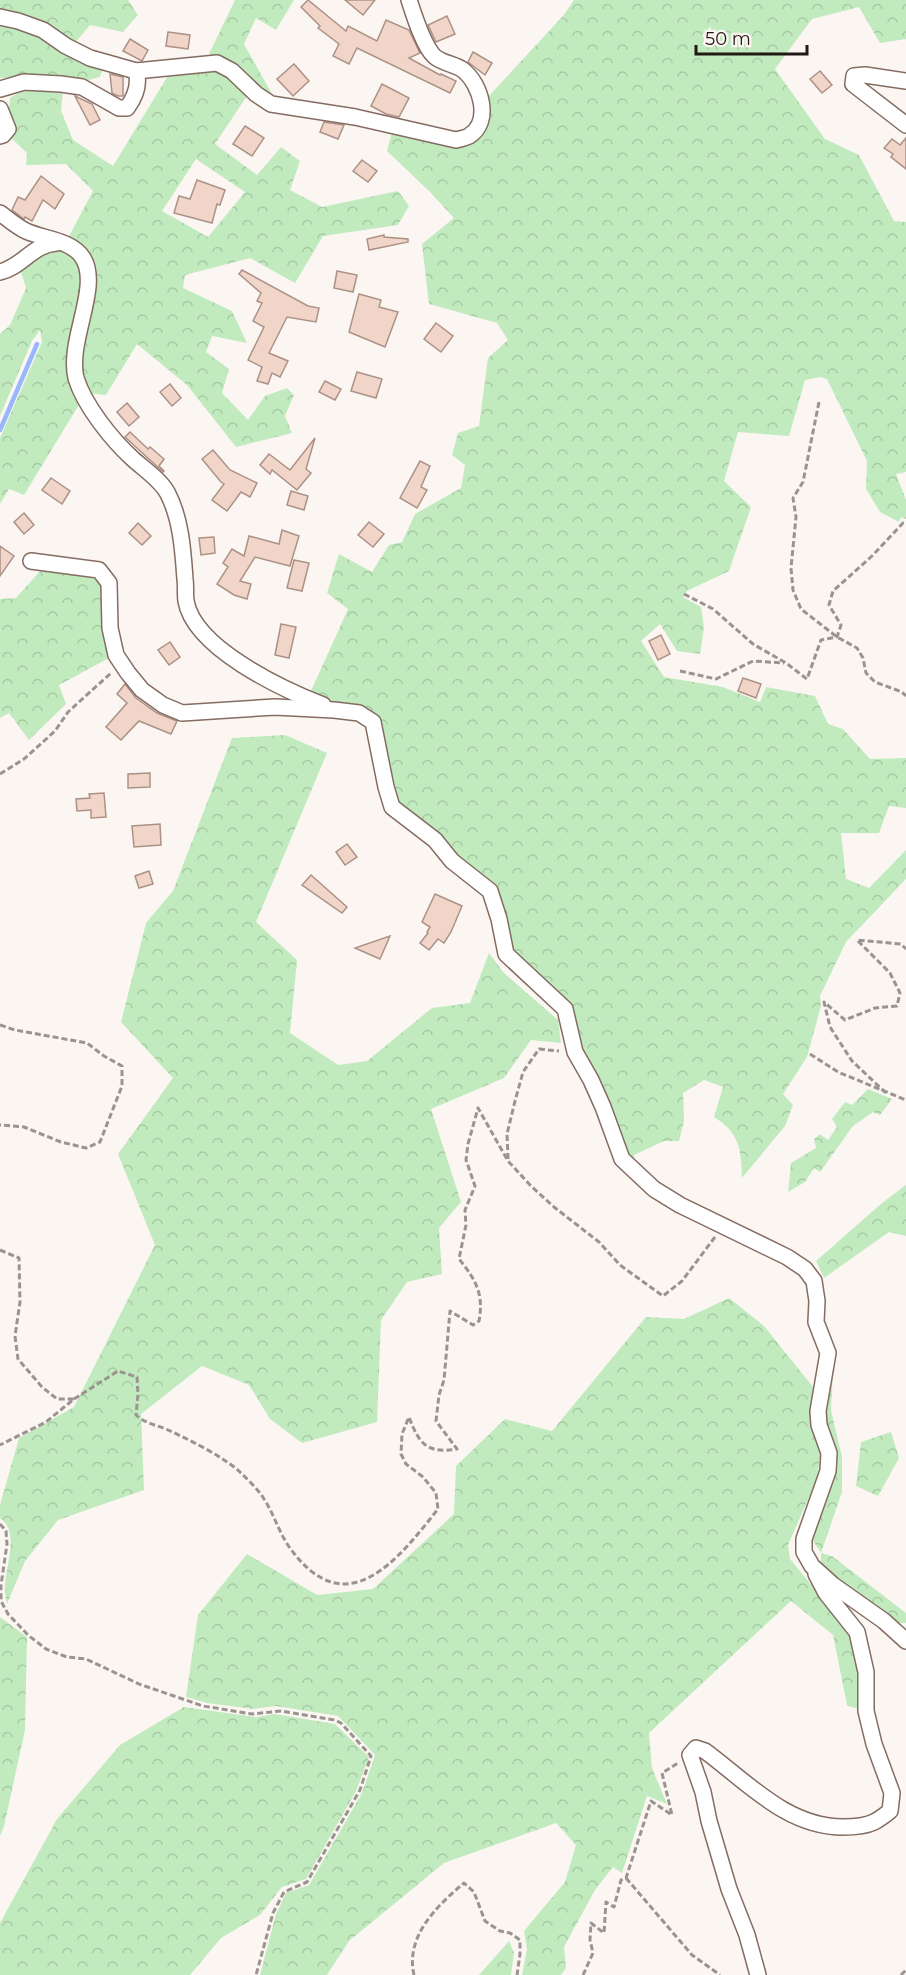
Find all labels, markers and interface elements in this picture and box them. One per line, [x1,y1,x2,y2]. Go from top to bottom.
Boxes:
scale bar [696,18,807,56]
text: 50 m [705,28,751,50]

